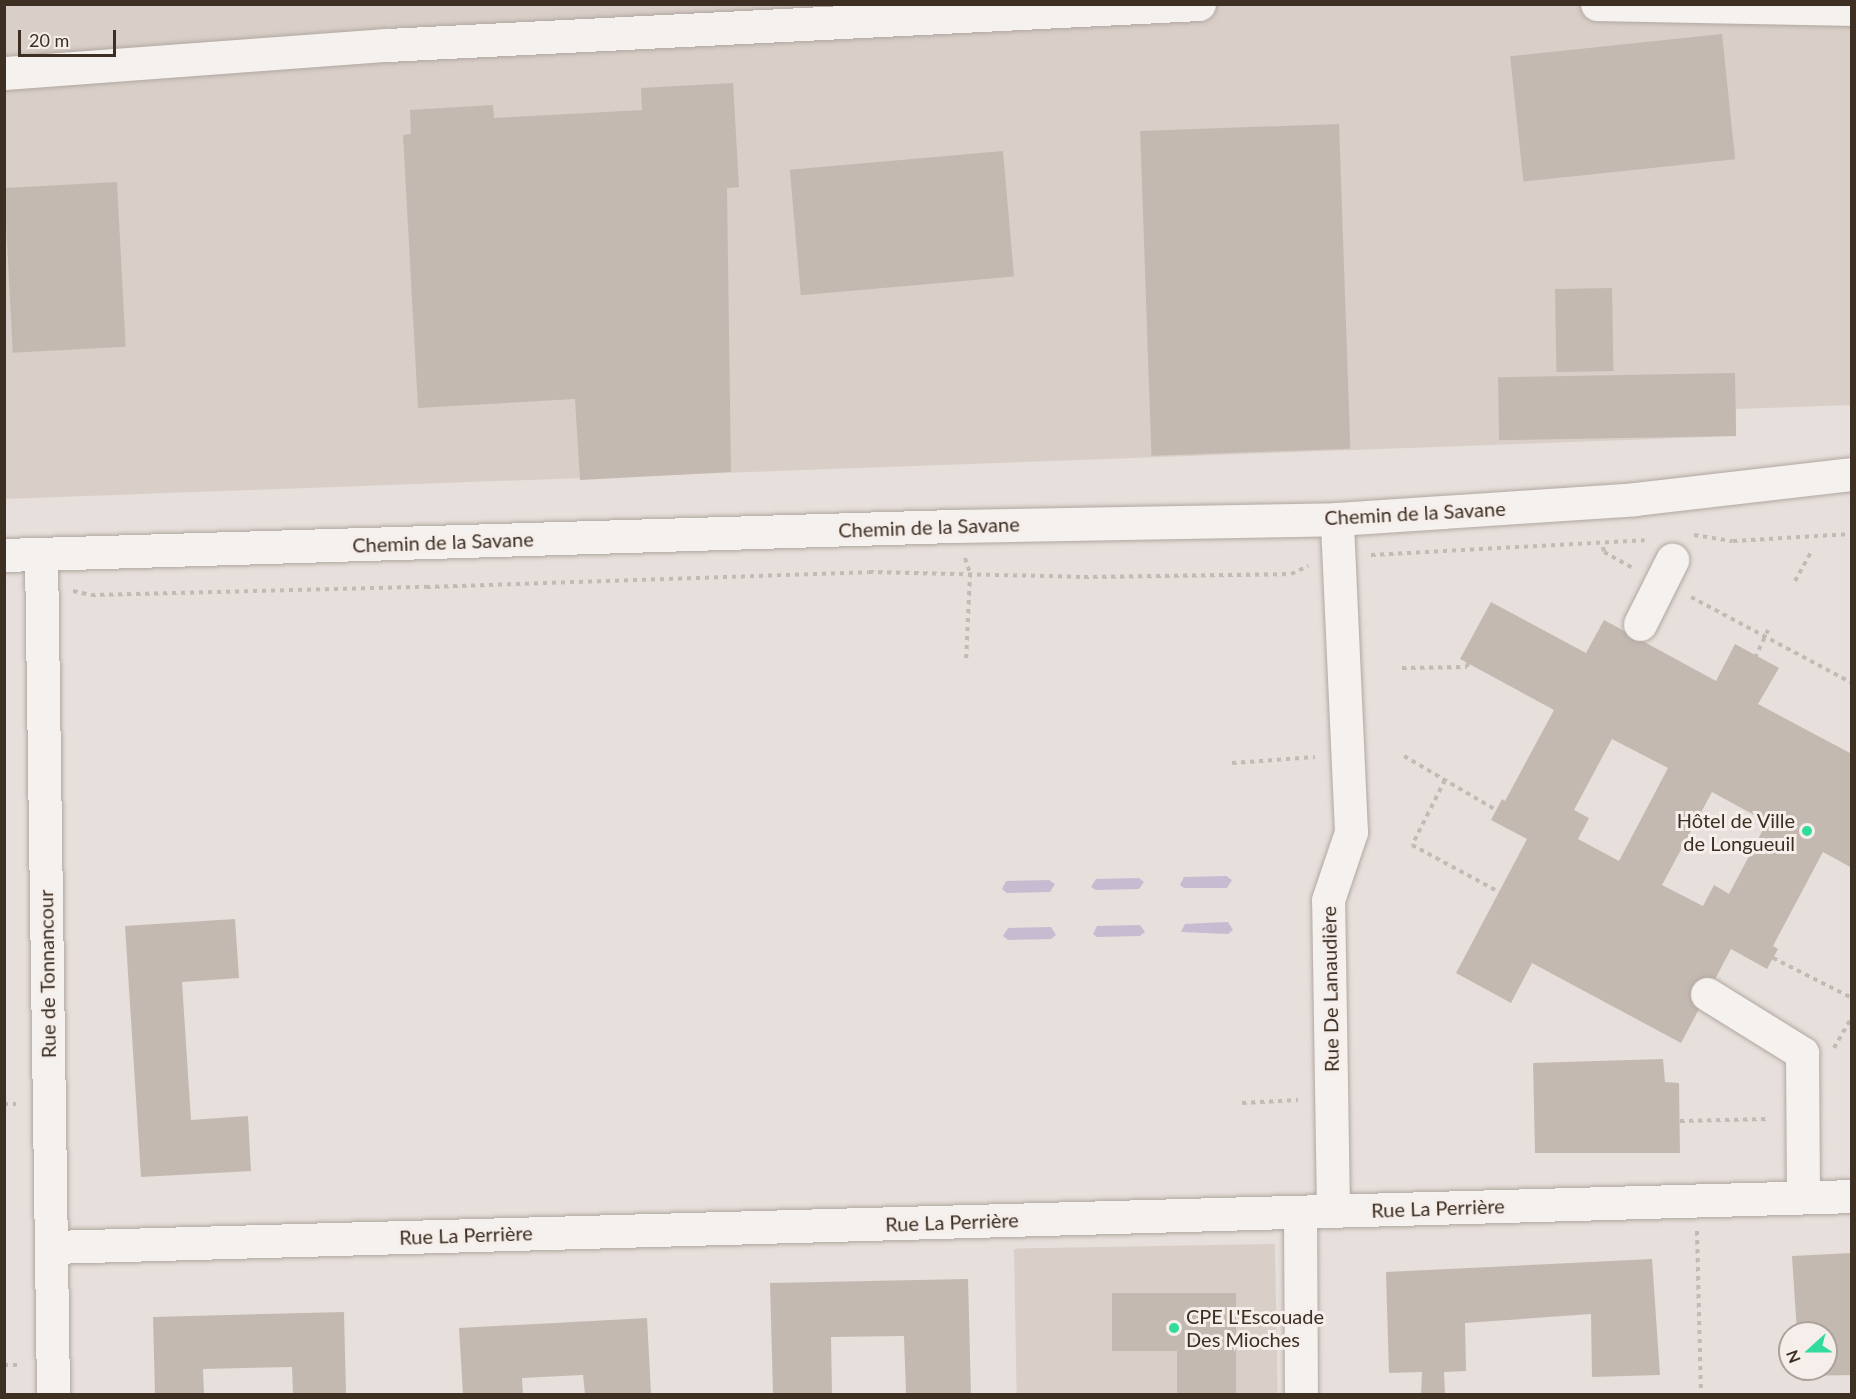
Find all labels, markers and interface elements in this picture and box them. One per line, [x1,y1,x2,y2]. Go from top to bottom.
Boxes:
scale bar [21,18,118,56]
text: 20 m [29,29,69,51]
street label: Chemin de la Savane [1324,496,1506,530]
street label: Chemin de la Savane [838,512,1020,542]
street label: Chemin de la Savane [352,527,534,557]
place label: Hôtel de Ville de Longueuil [1676,808,1795,855]
marker: Hôtel de Ville de Longueuil [1800,824,1814,838]
street label: Rue de Tonnancour [34,889,60,1059]
street label: Rue De Lanaudière [1317,906,1343,1072]
street label: Rue La Perrière [1371,1194,1505,1222]
street label: Rue La Perrière [885,1208,1019,1236]
street label: Rue La Perrière [399,1221,533,1249]
place label: CPE L'Escouade Des Mioches [1186,1304,1324,1351]
marker: CPE L'Escouade Des Mioches [1167,1321,1181,1335]
north arrow [1778,1321,1838,1381]
text: N [1782,1348,1804,1366]

